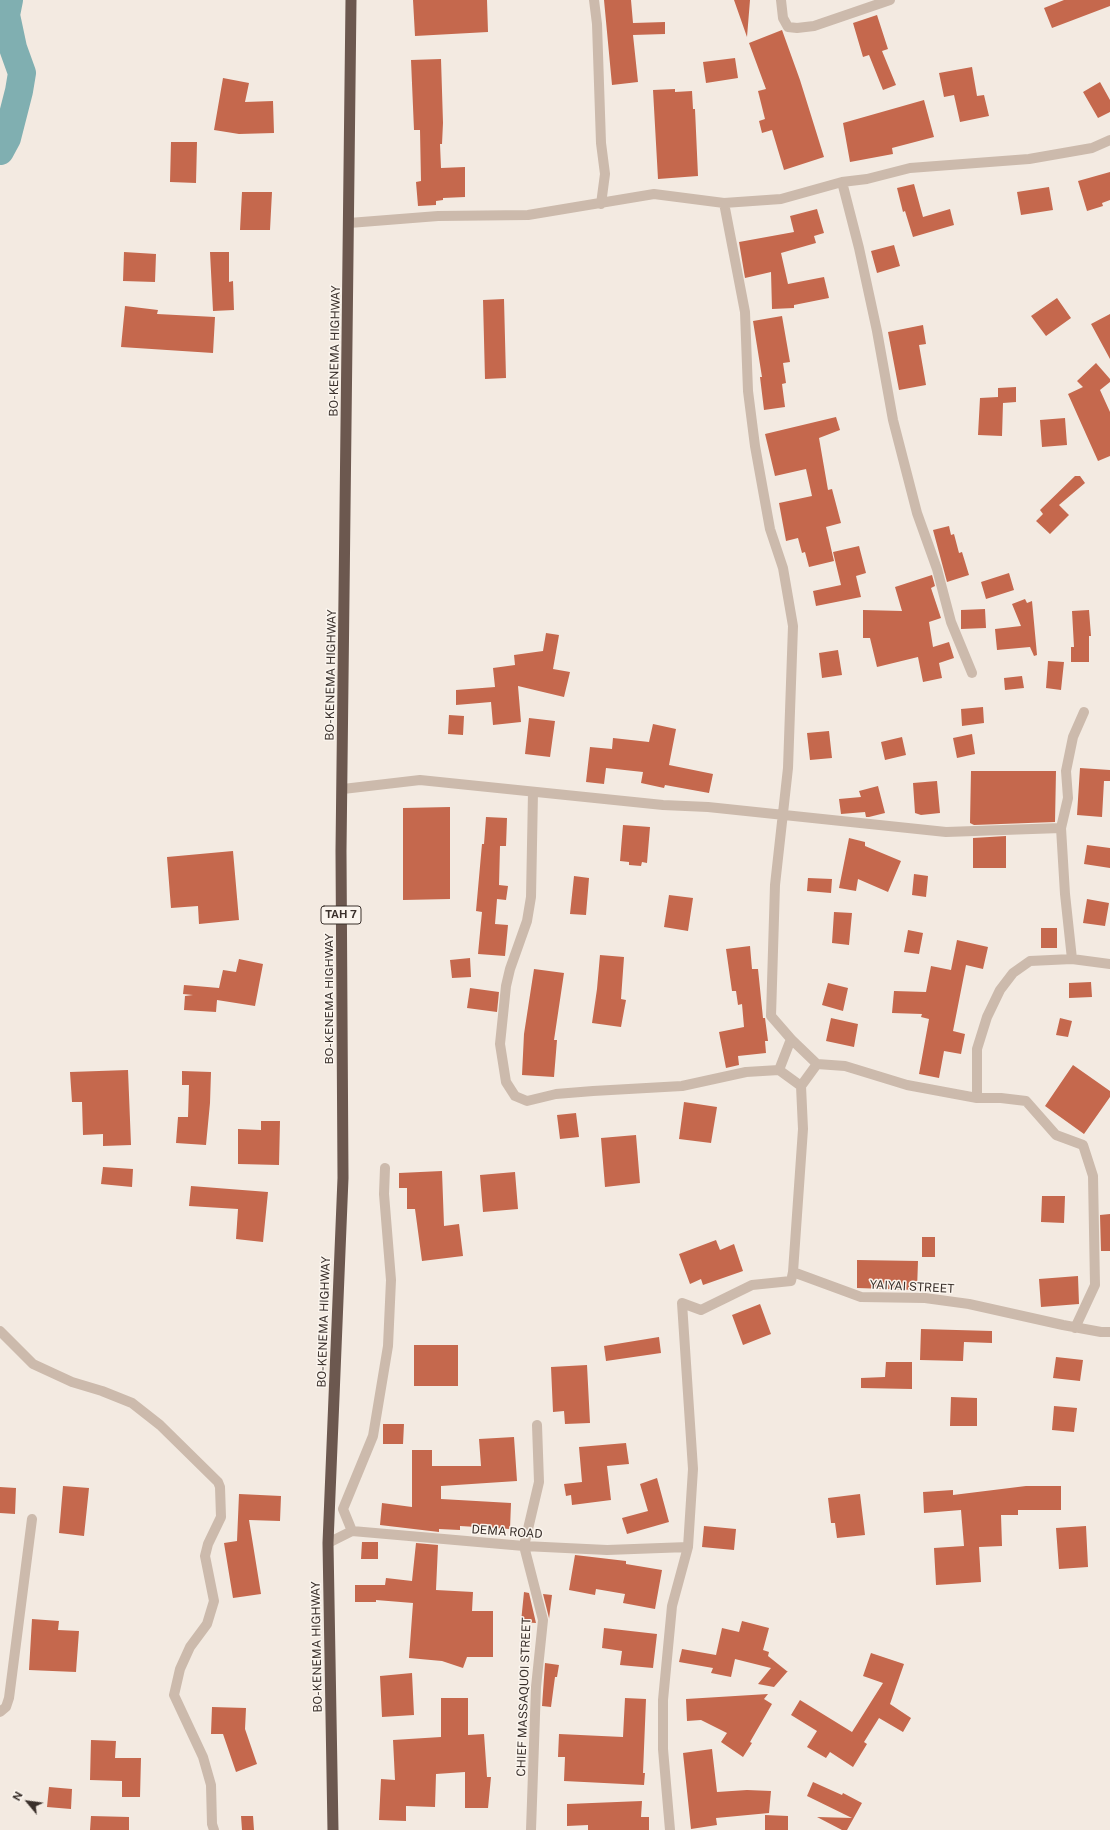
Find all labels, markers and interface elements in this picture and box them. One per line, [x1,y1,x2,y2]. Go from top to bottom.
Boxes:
street label: BO-KENEMA HIGHWAY [327,285,343,417]
street label: BO-KENEMA HIGHWAY [323,609,339,741]
road number: TAH 7 [321,906,361,924]
street label: BO-KENEMA HIGHWAY [322,933,336,1065]
street label: BO-KENEMA HIGHWAY [315,1256,333,1388]
street label: YAIYAI STREET [869,1278,955,1296]
street label: DEMA ROAD [471,1522,543,1542]
street label: BO-KENEMA HIGHWAY [309,1581,325,1713]
street label: CHIEF MASSAQUOI STREET [514,1617,534,1777]
north arrow [8,1782,48,1822]
text: N [10,1790,25,1803]

